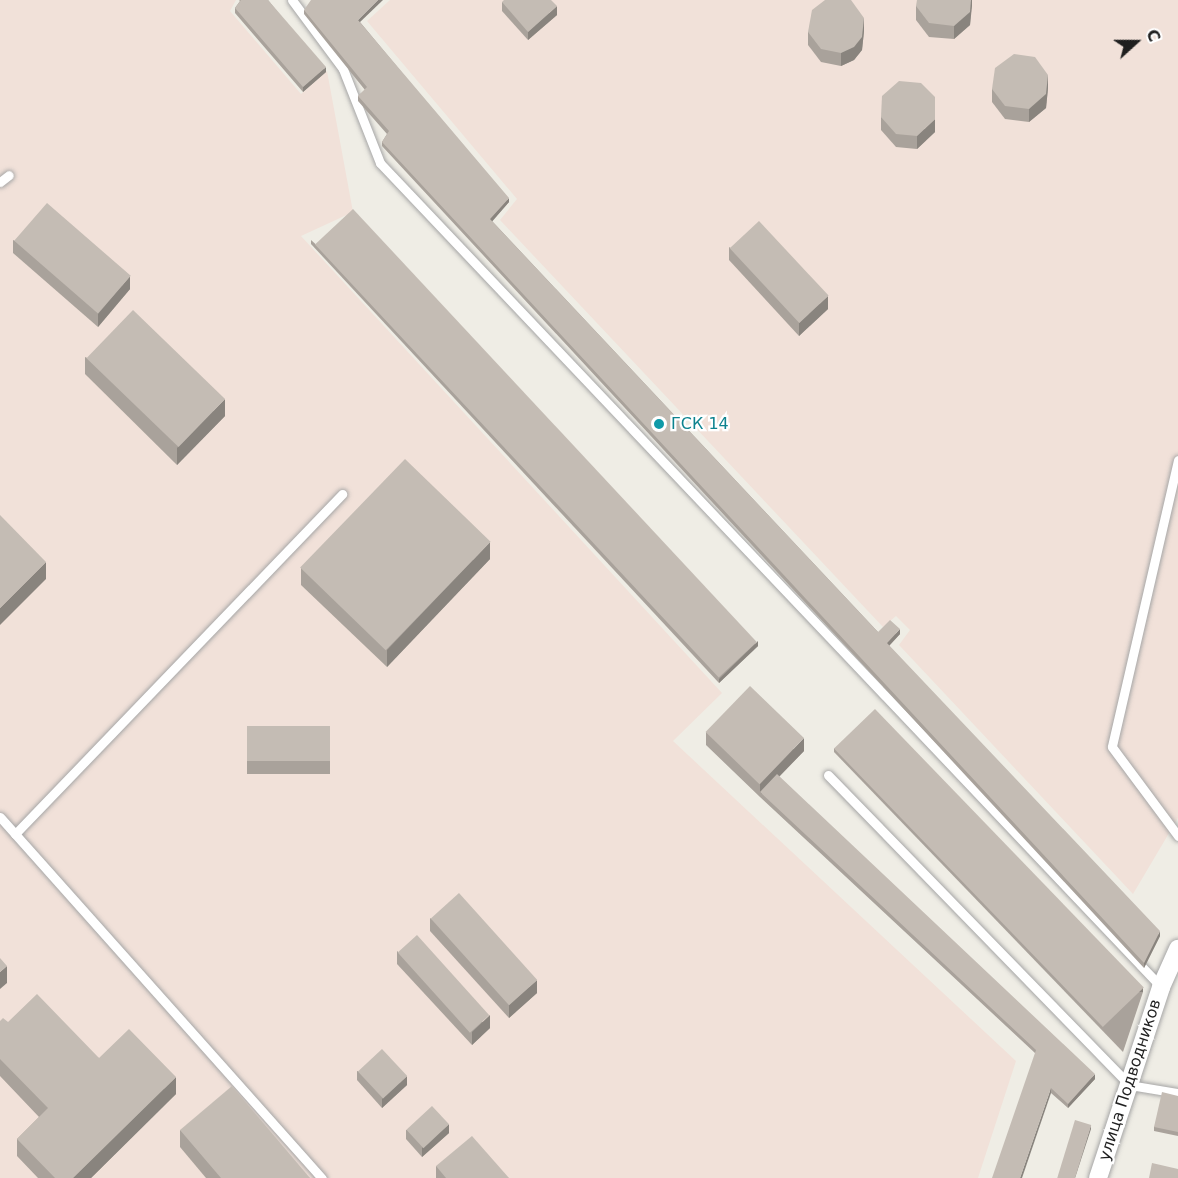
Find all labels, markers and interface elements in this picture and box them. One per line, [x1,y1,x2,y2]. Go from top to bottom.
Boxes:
north arrow [1106,12,1166,72]
text: С [1142,26,1164,44]
place label: ГСК 14 [671,414,729,434]
marker: ГСК 14 [652,417,666,431]
street label: улица Подводников [1095,997,1165,1163]

